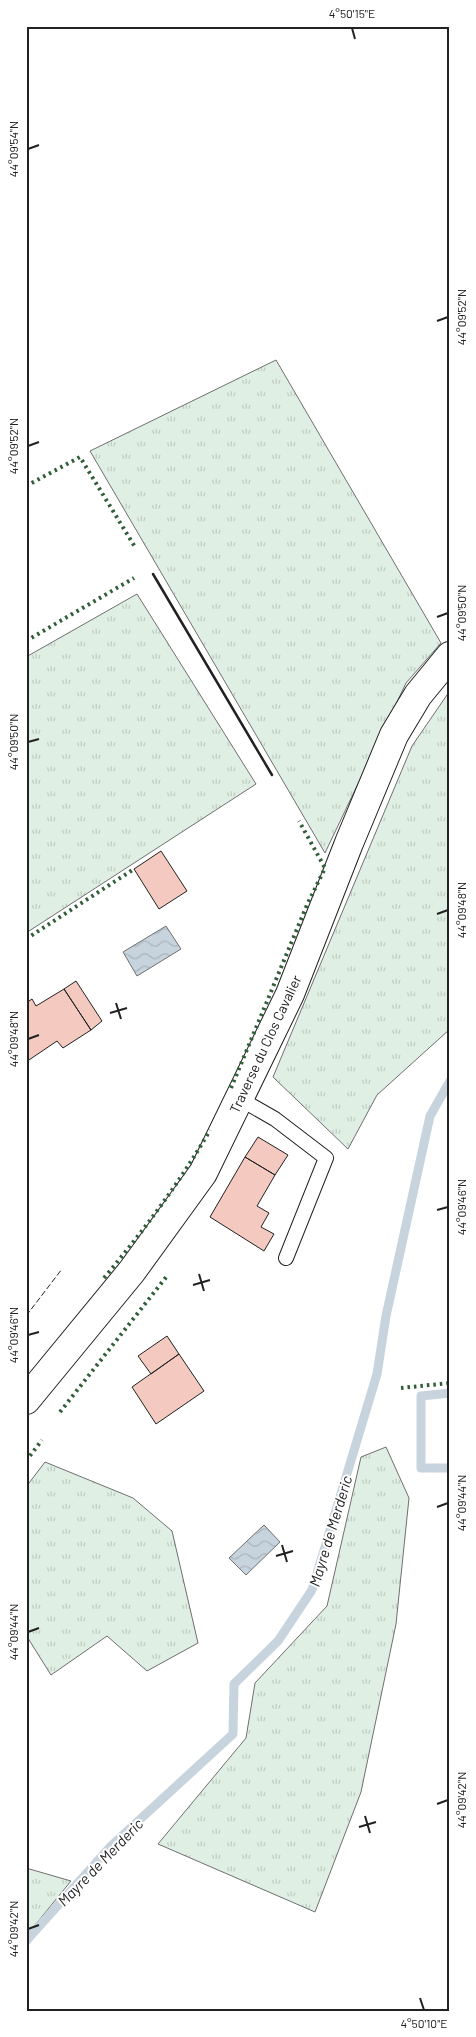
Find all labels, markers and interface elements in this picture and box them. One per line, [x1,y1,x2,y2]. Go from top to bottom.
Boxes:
text: 4°50'15"E [329,6,375,20]
text: 44°09'54"N [6,121,20,177]
text: 44°09'52"N [454,289,468,345]
text: 44°09'52"N [6,418,20,474]
text: 44°09'50"N [454,585,468,641]
text: 44°09'50"N [6,714,20,770]
text: 44°09'48"N [454,882,468,938]
street label: Traverse du Clos Cavalier [225,972,305,1116]
text: 44°09'48"N [6,1011,20,1067]
text: 44°09'46"N [454,1179,468,1235]
text: 44°09'46"N [6,1307,20,1363]
water label: Mayre de Merderic [305,1473,356,1589]
text: 44°09'44"N [454,1475,468,1531]
text: 44°09'44"N [6,1604,20,1660]
text: 44°09'42"N [454,1772,468,1828]
water label: Mayre de Merderic [54,1814,147,1910]
text: 44°09'42"N [6,1901,20,1957]
text: 4°50'10"E [400,2016,448,2030]

